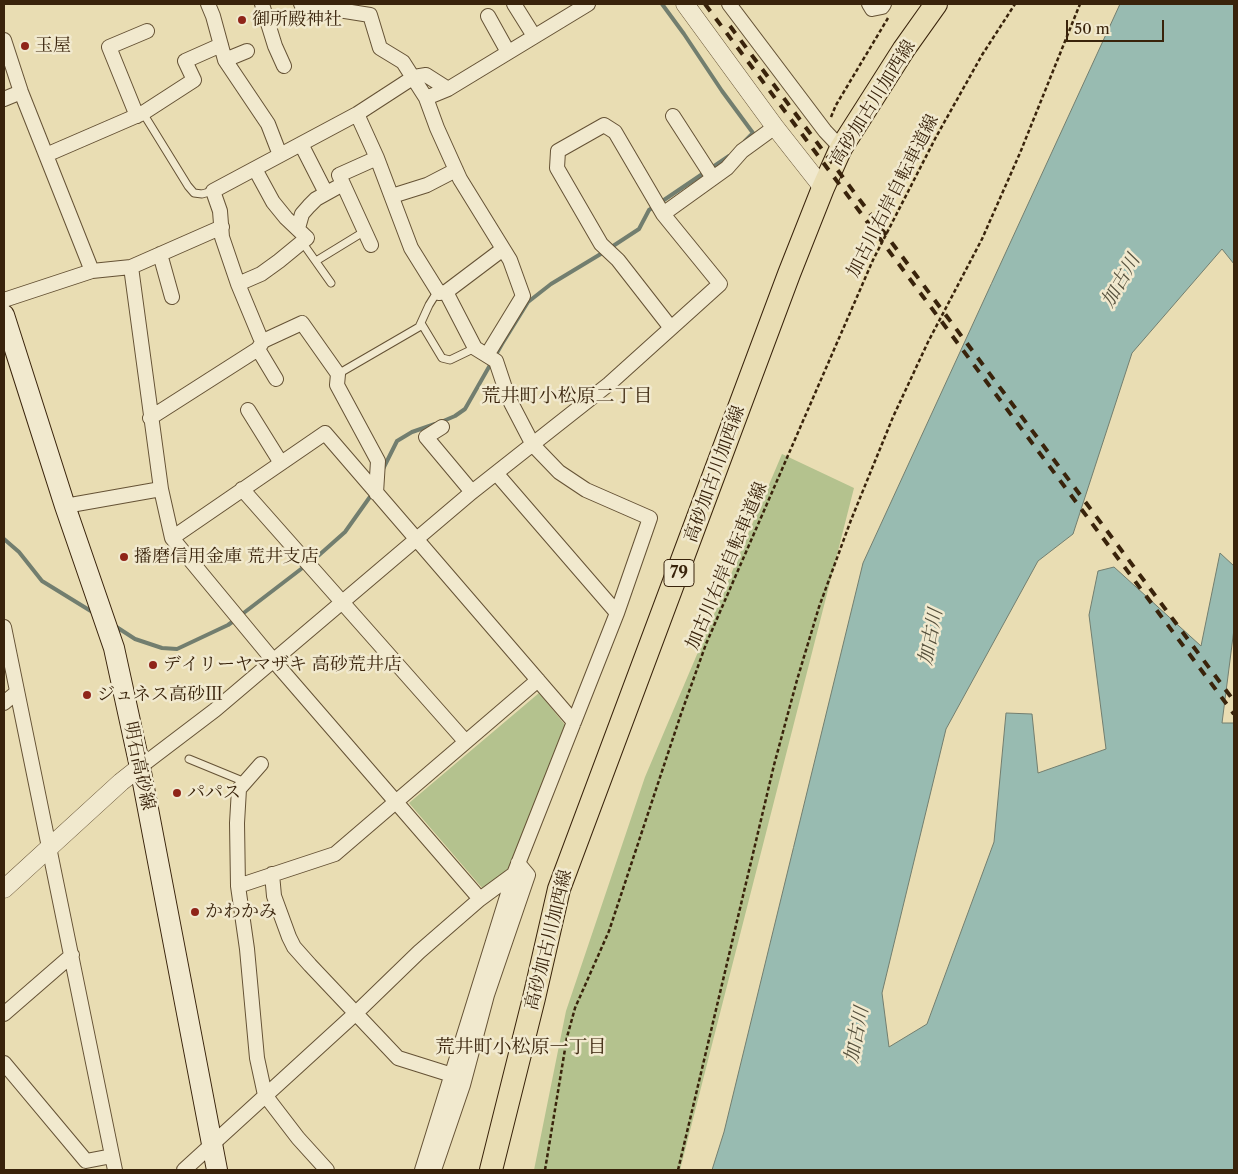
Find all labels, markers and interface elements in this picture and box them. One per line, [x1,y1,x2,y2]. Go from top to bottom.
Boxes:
place label: 御所殿神社 [252,9,342,31]
scale bar [1068,10,1166,42]
marker: 御所殿神社 [236,14,248,26]
text: 50 m [1074,19,1110,38]
place label: 玉屋 [35,35,71,57]
street label: 高砂加古川加西線 [826,36,920,170]
marker: 玉屋 [19,40,31,52]
street label: 加古川右岸自転車道線 [843,111,943,281]
water label: 加古川 [1097,251,1145,311]
district label: 荒井町小松原二丁目 [482,386,652,408]
street label: 高砂加古川加西線 [680,403,750,545]
street label: 加古川右岸自転車道線 [682,479,772,653]
place label: 播磨信用金庫 荒井支店 [134,546,319,568]
marker: 播磨信用金庫 荒井支店 [118,551,130,563]
road number: 79 [664,560,694,586]
water label: 加古川 [914,607,948,667]
place label: デイリーヤマザキ 高砂荒井店 [163,654,402,676]
marker: デイリーヤマザキ 高砂荒井店 [147,659,159,671]
place label: ジュネス高砂Ⅲ [97,684,223,706]
marker: ジュネス高砂Ⅲ [81,689,93,701]
street label: 明石高砂線 [119,720,159,812]
place label: パパス [187,782,241,804]
marker: パパス [171,787,183,799]
street label: 高砂加古川加西線 [521,868,577,1012]
place label: かわかみ [205,901,277,923]
marker: かわかみ [189,906,201,918]
water label: 加古川 [840,1005,874,1065]
district label: 荒井町小松原一丁目 [436,1037,606,1059]

